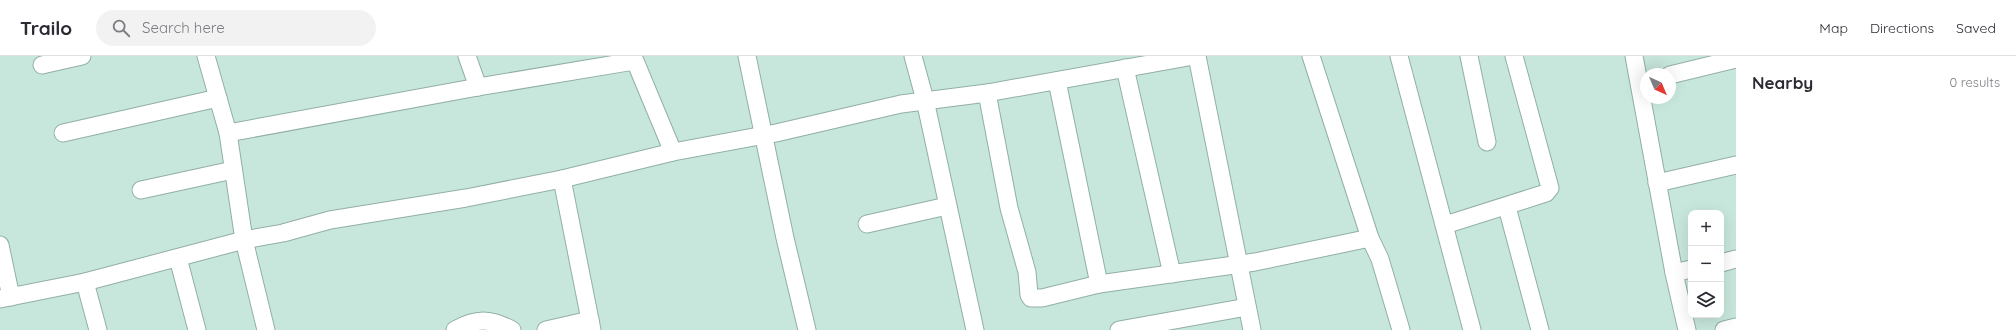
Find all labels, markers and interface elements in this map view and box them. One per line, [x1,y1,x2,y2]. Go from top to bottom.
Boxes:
search box [96,10,376,46]
text: Trailo [20,16,72,40]
icon: search [110,17,132,39]
text: Search here [142,18,225,37]
text: Map [1819,19,1848,37]
text: Directions [1870,19,1934,37]
text: Saved [1956,19,1996,37]
north arrow [1640,68,1676,104]
text: Nearby [1752,72,1813,93]
text: 0 results [1949,74,2000,90]
map controls [1688,210,1724,318]
button: + [1688,210,1724,246]
button: − [1688,246,1724,282]
button: layers [1688,282,1724,318]

